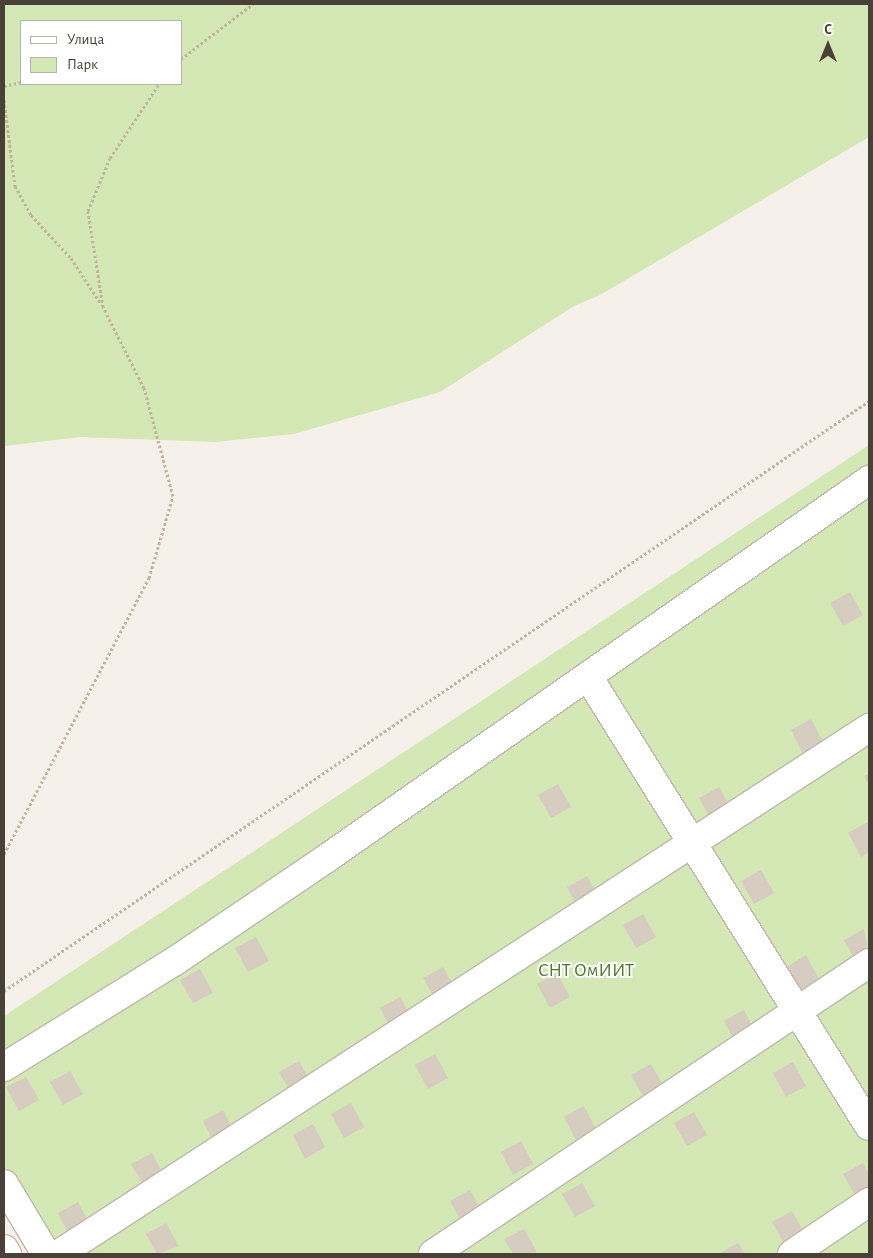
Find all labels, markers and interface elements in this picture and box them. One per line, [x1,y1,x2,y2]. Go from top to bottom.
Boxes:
legend [20,20,182,85]
north arrow [803,20,853,70]
text: С [824,23,832,37]
text: Улица [67,32,104,47]
text: Парк [67,57,98,72]
park label: СНТ ОмИИТ [538,960,634,982]

